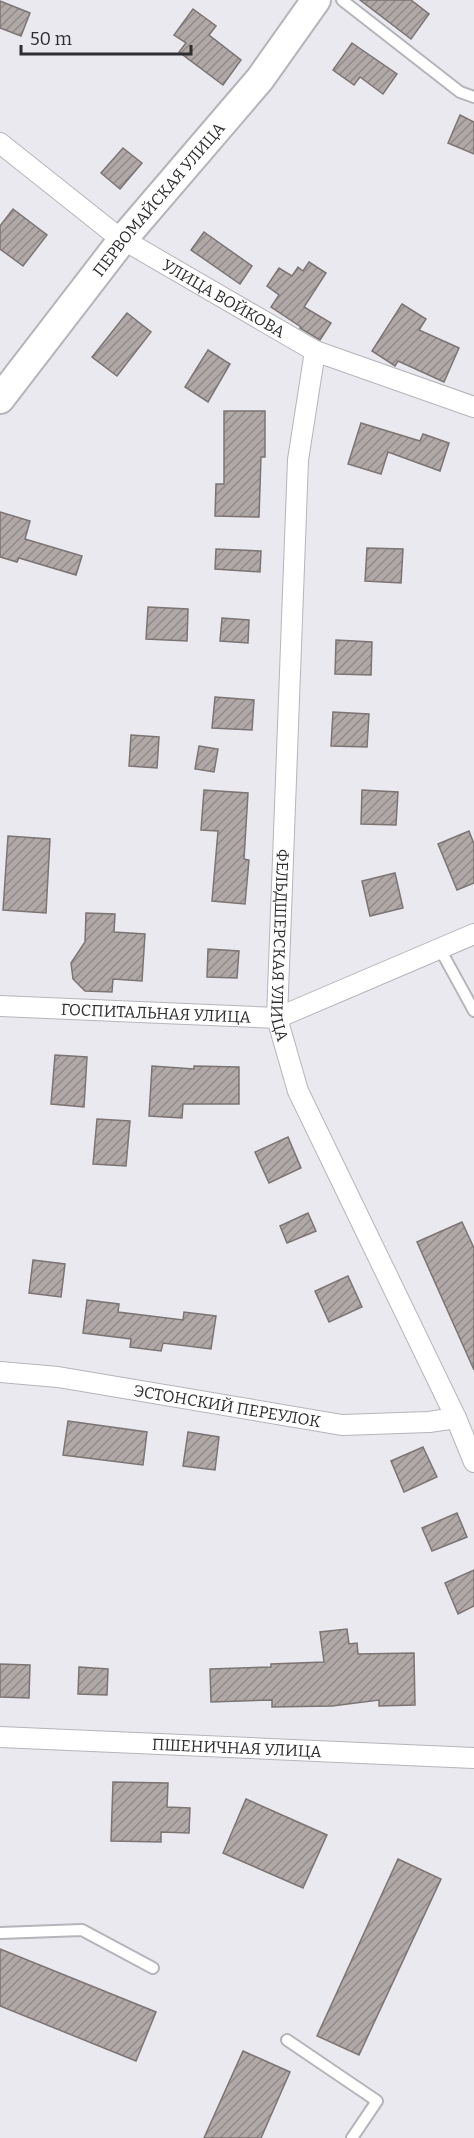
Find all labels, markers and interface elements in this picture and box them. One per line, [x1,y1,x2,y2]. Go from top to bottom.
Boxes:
scale bar [21,18,190,56]
text: 50 m [30,28,72,50]
street label: ПЕРВОМАЙСКАЯ УЛИЦА [89,118,229,280]
street label: УЛИЦА ВОЙКОВА [159,255,289,342]
street label: ФЕЛЬДШЕРСКАЯ УЛИЦА [267,849,292,1044]
street label: ГОСПИТАЛЬНАЯ УЛИЦА [61,1000,252,1027]
street label: ЭСТОНСКИЙ ПЕРЕУЛОК [132,1381,323,1431]
street label: ПШЕНИЧНАЯ УЛИЦА [152,1735,323,1761]

